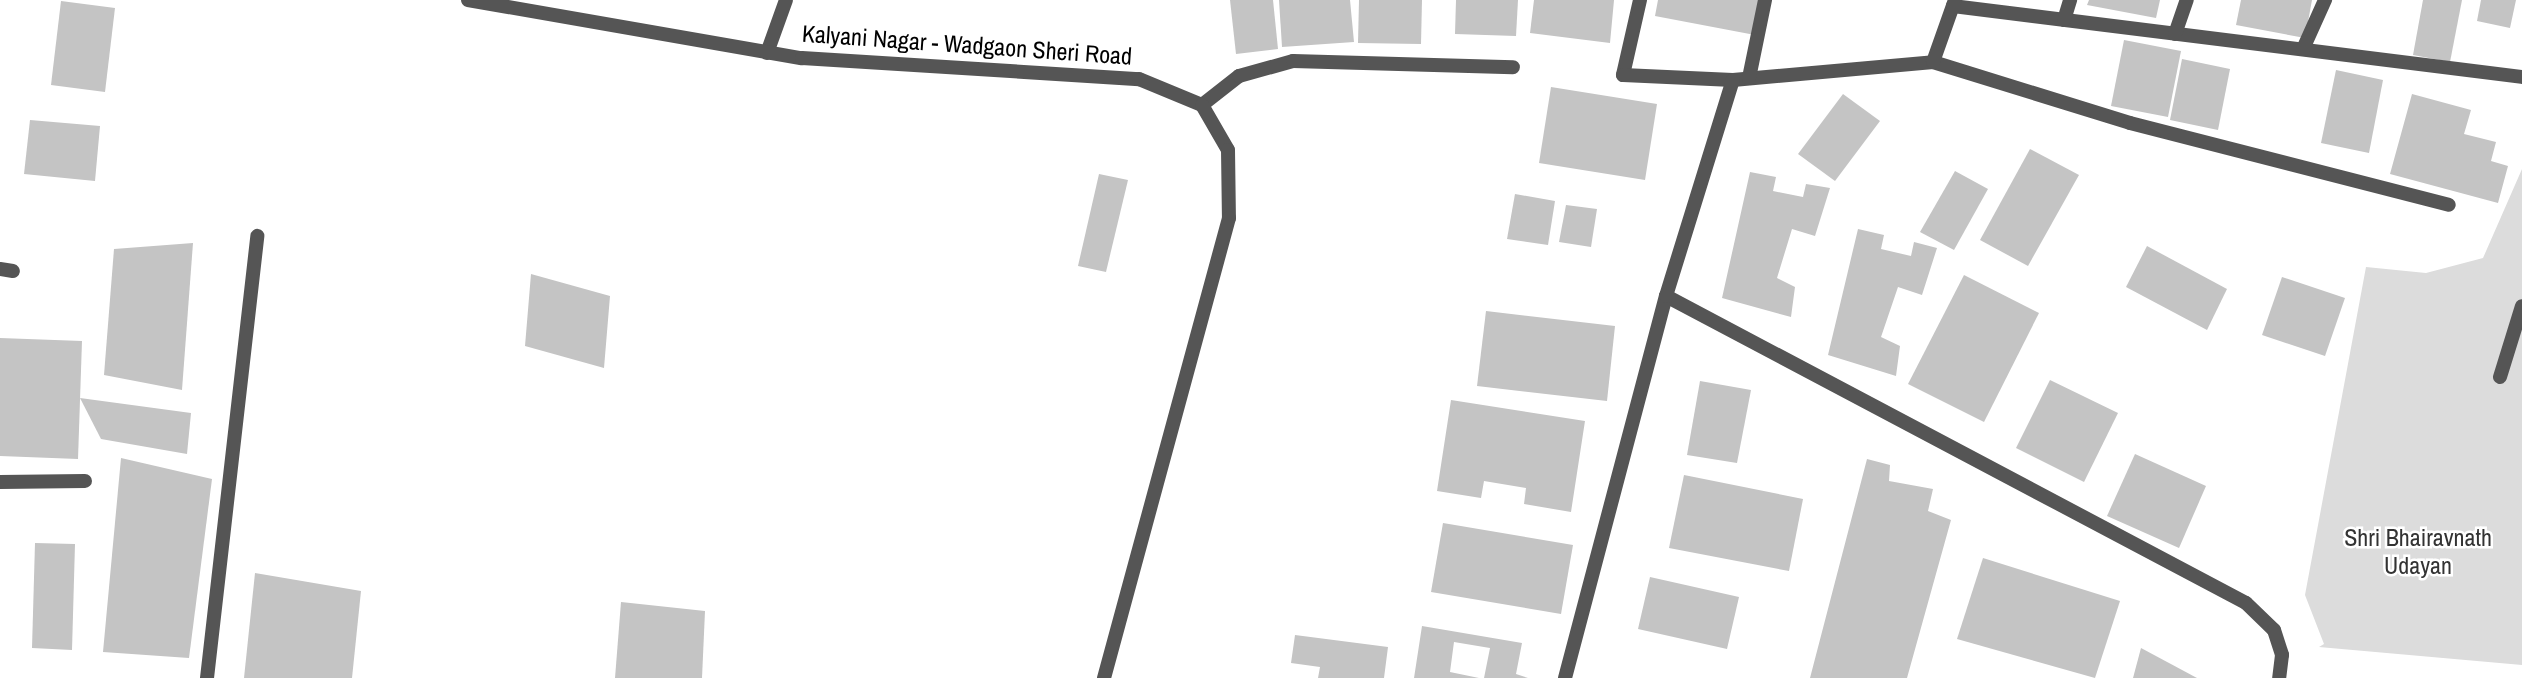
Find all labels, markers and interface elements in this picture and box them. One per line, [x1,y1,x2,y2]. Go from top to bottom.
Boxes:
street label: Kalyani Nagar - Wadgaon Sheri Road [801,19,1133,71]
park label: Shri Bhairavnath Udayan [2344,524,2492,580]

